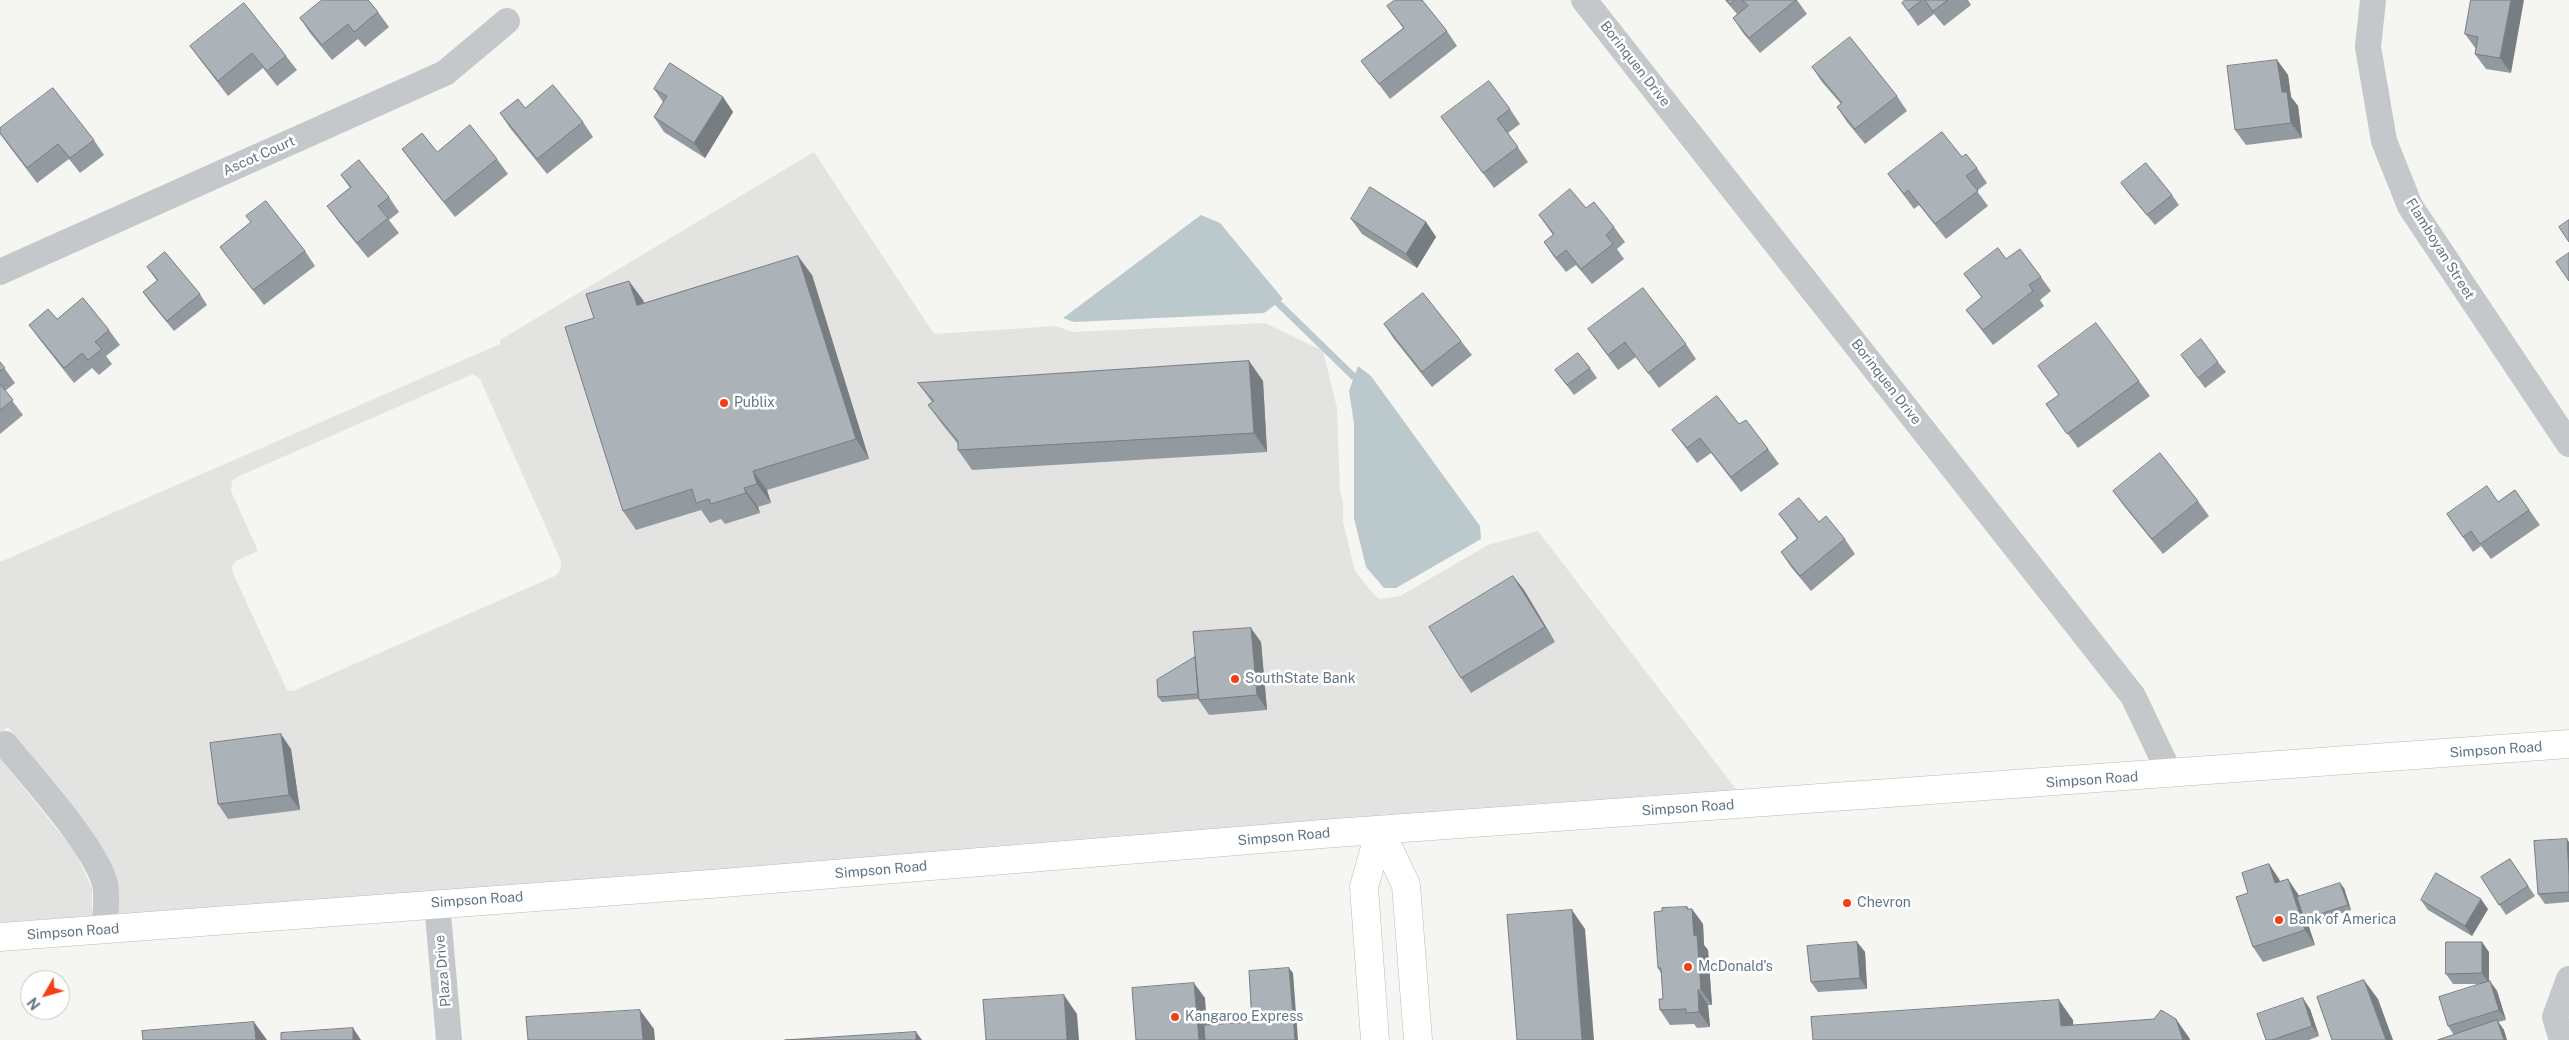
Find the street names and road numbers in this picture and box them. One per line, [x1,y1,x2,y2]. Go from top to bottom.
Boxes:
street label: Borinquen Drive [1596,18,1674,110]
street label: Ascot Court [220,133,298,179]
street label: Flamboyan Street [2402,195,2478,303]
street label: Borinquen Drive [1847,336,1925,428]
street label: Simpson Road [2449,738,2543,762]
street label: Simpson Road [2045,768,2139,792]
street label: Simpson Road [1641,796,1735,820]
street label: Simpson Road [1237,825,1331,849]
street label: Simpson Road [834,858,928,882]
street label: Simpson Road [430,888,524,912]
street label: Simpson Road [26,920,120,944]
street label: Plaza Drive [431,934,455,1008]

